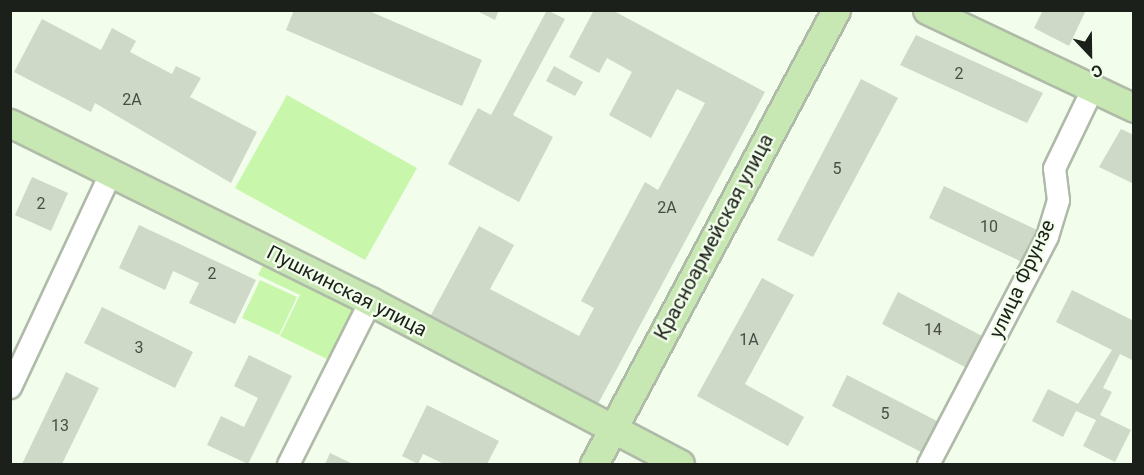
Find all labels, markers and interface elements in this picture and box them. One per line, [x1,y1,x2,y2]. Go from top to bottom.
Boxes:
north arrow [1060,24,1120,84]
text: С [1089,60,1105,82]
house number: 2 [955,64,963,84]
house number: 2А [122,90,142,110]
street label: Красноармейская улица [649,130,779,344]
house number: 5 [833,159,841,179]
house number: 2 [37,194,45,214]
house number: 2А [657,198,677,218]
street label: улица Фрунзе [984,216,1060,342]
house number: 10 [980,217,998,237]
street label: Пушкинская улица [263,240,431,342]
house number: 2 [208,264,216,284]
house number: 14 [924,320,942,340]
house number: 1А [739,330,759,350]
house number: 3 [135,338,143,358]
house number: 5 [881,404,889,424]
house number: 13 [51,416,69,436]

